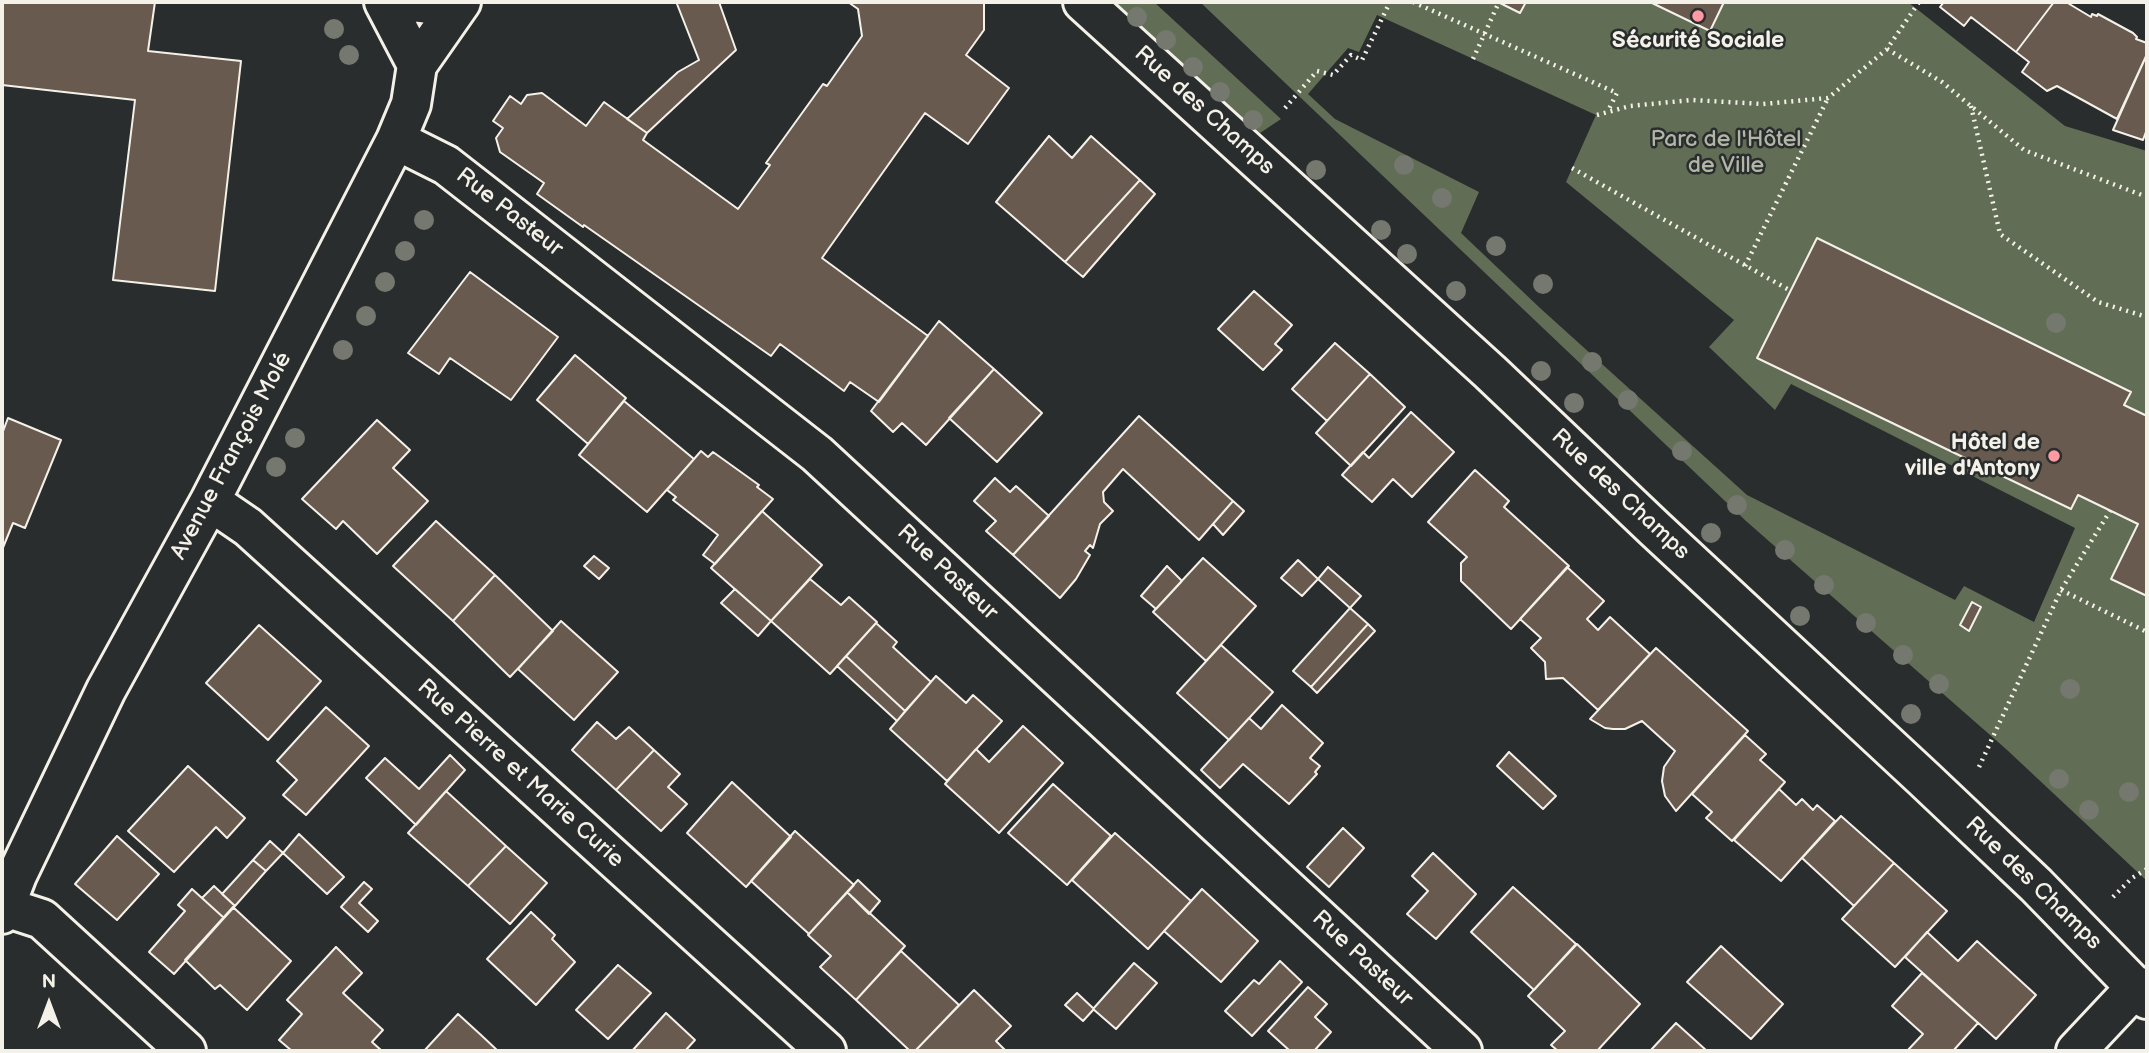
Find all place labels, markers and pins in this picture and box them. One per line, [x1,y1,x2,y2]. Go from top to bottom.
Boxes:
marker: Sécurité Sociale [1690,8,1706,24]
place label: Sécurité Sociale [1612,27,1784,55]
place label: Hôtel de ville d'Antony [1905,429,2040,483]
marker: Hôtel de ville d'Antony [2046,448,2062,464]

